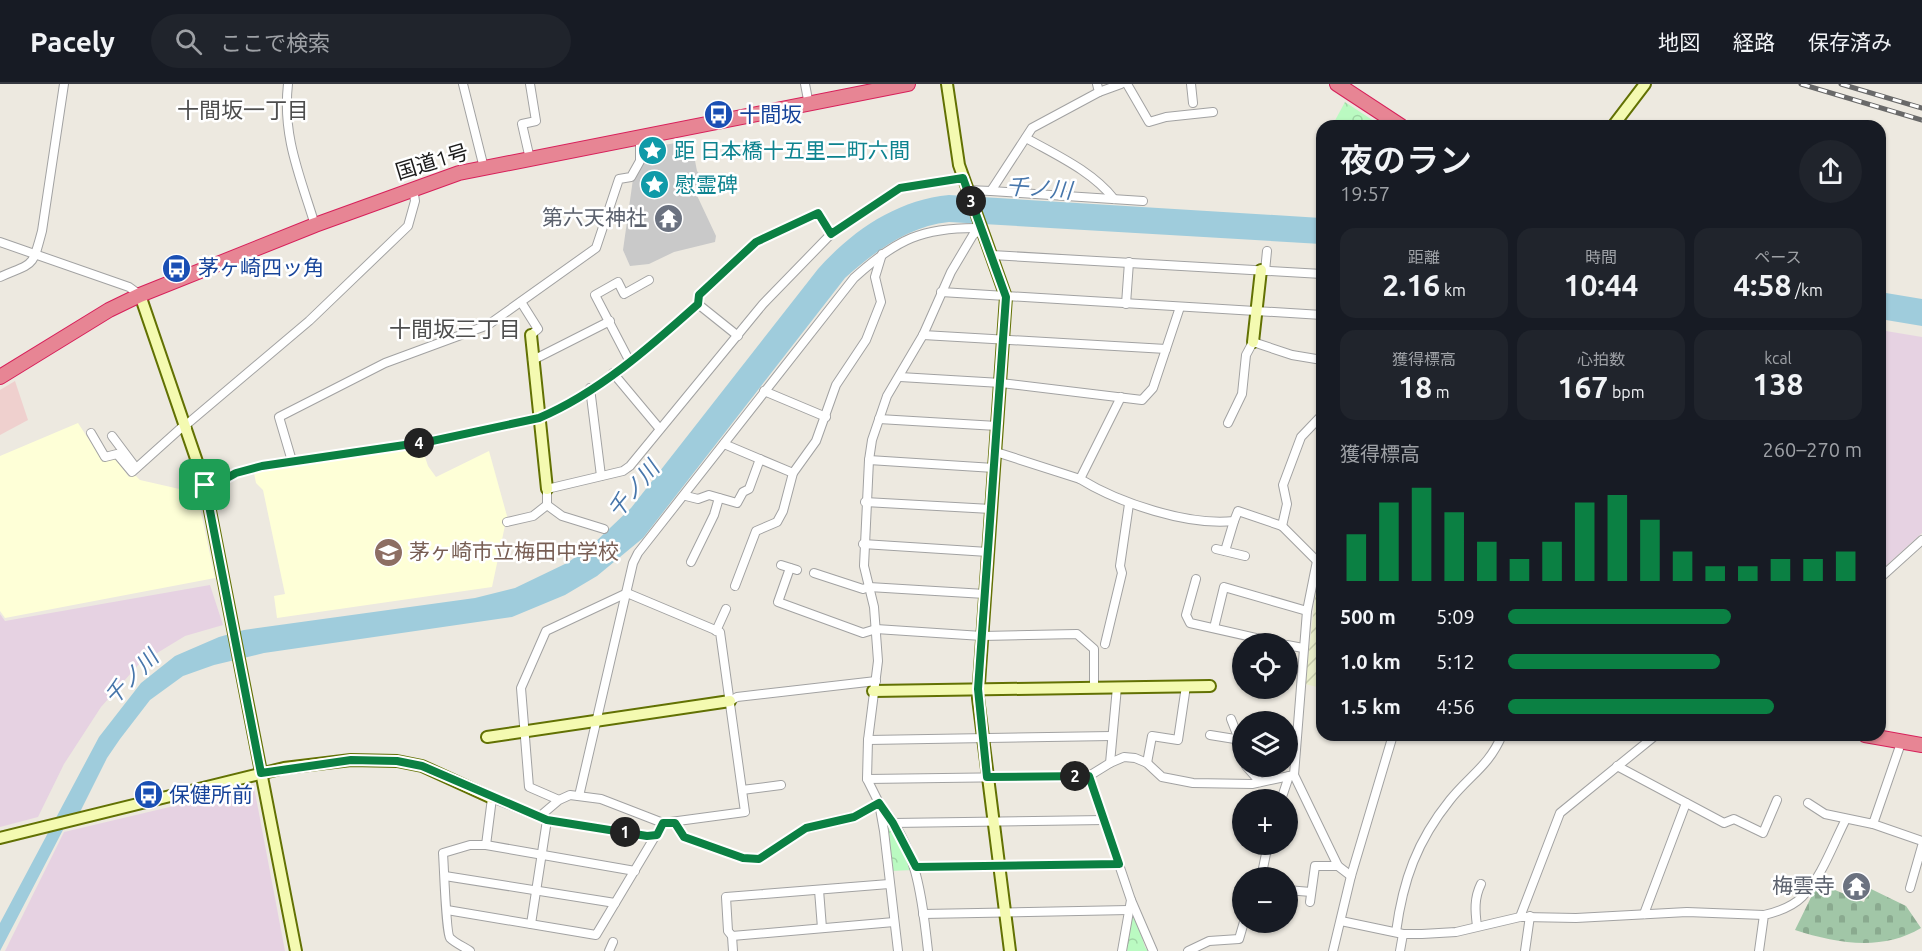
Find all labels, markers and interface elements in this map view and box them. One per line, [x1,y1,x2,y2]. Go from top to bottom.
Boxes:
search box [151,14,571,68]
icon: search [172,25,205,58]
text: Pacely [30,26,115,57]
text: ここで検索 [220,30,330,55]
text: 地図 [1658,30,1700,54]
text: 経路 [1733,30,1775,54]
text: 保存済み [1808,30,1892,54]
district label: 十間坂一丁目 [177,97,309,122]
bus stop icon: 十間坂 [702,99,734,131]
place label: 十間坂 [739,102,802,126]
place icon: 距 日本橋十五里二町六間 [637,135,669,167]
place label: 距 日本橋十五里二町六間 [674,138,910,162]
street label: 国道1号 [392,139,471,183]
button: share [1799,140,1862,203]
text: 夜のラン [1340,141,1472,178]
place icon: 慰霊碑 [638,169,670,201]
place label: 慰霊碑 [675,172,738,196]
water label: 千ノ川 [1005,173,1075,202]
text: 19:57 [1340,182,1390,205]
pin: 3 [956,186,986,216]
text: 3 [966,192,976,210]
temple icon: 第六天神社 [652,202,684,234]
place label: 第六天神社 [542,205,647,229]
text: 距離 [1408,248,1440,266]
text: 時間 [1585,248,1617,266]
text: ペース [1754,248,1802,266]
bus stop icon: 茅ヶ崎四ッ角 [161,252,193,284]
place label: 茅ヶ崎四ッ角 [198,255,324,279]
text: 2.16 [1382,268,1440,302]
text: 10:44 [1563,268,1639,302]
text: 4:58 [1733,268,1791,302]
text: km [1440,281,1466,299]
text: /km [1791,281,1823,299]
district label: 十間坂三丁目 [389,316,521,341]
text: kcal [1764,349,1792,367]
text: 獲得標高 [1392,350,1456,368]
text: 心拍数 [1577,350,1625,368]
text: 138 [1753,367,1803,401]
text: 18 [1398,370,1432,404]
text: 167 [1558,370,1608,404]
text: m [1432,383,1450,401]
text: bpm [1608,383,1644,401]
pin: 4 [404,428,434,458]
text: 4 [414,434,424,452]
text: 260–270 m [1763,438,1862,461]
text: 獲得標高 [1340,442,1420,465]
water label: 千ノ川 [602,454,665,522]
pin [179,459,230,510]
icon: arrive [188,468,221,501]
school or university icon: 茅ヶ崎市立梅田中学校 [372,536,404,568]
place label: 茅ヶ崎市立梅田中学校 [409,539,619,563]
text: 500 m [1340,605,1396,628]
text: 5:09 [1436,605,1475,628]
map controls [1232,633,1298,933]
button: locate [1232,633,1298,699]
water label: 千ノ川 [99,643,164,709]
text: 1.0 km [1340,650,1401,673]
text: 5:12 [1436,650,1475,673]
text: 1.5 km [1340,695,1401,718]
text: 4:56 [1436,695,1475,718]
button: layers [1232,711,1298,777]
pin: 2 [1060,761,1090,791]
text: 2 [1070,767,1080,785]
bus stop icon: 保健所前 [132,779,164,811]
place label: 保健所前 [169,782,253,806]
button: + [1232,789,1298,855]
pin: 1 [610,817,640,847]
text: 1 [620,823,630,841]
button: − [1232,867,1298,933]
temple icon: 梅雲寺 [1840,870,1872,902]
place label: 梅雲寺 [1772,873,1835,897]

